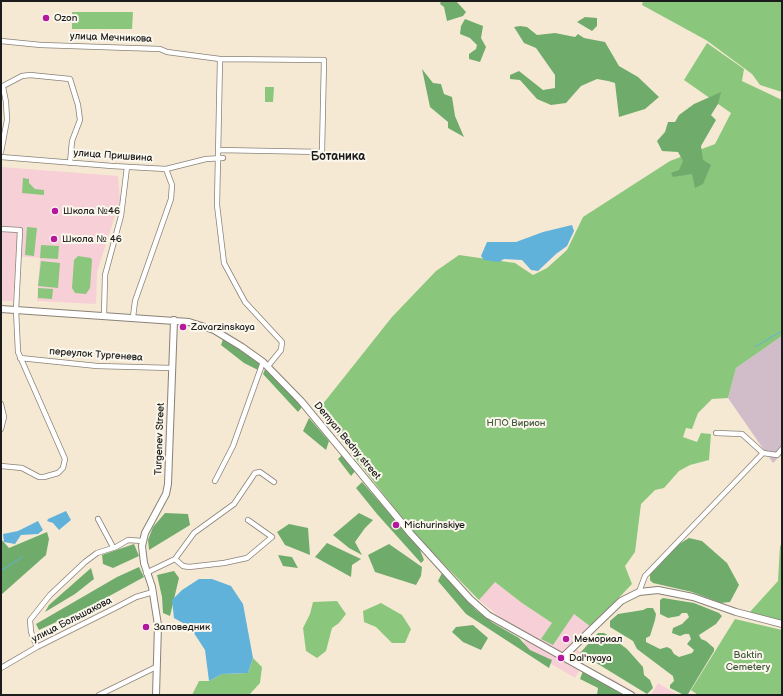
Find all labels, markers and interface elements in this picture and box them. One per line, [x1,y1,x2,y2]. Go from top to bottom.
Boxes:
place label: Ozon [54,12,77,24]
marker: Ozon [41,13,51,23]
street label: улица Мечникова [70,31,152,45]
street label: улица Пришвина [73,147,153,165]
district label: Ботаника [311,150,365,164]
place label: Школа №46 [63,205,120,217]
marker: Школа №46 [50,206,60,216]
place label: Школа № 46 [62,233,122,245]
marker: Школа № 46 [49,234,59,244]
place label: Zavarzinskaya [191,321,255,333]
marker: Zavarzinskaya [178,322,188,332]
street label: переулок Тургенева [49,346,143,364]
street label: Demyan Bedny street [311,400,383,482]
street label: Turgenev Street [153,403,167,475]
park label: НПО Вирион [487,417,545,429]
place label: Michurinskiye [404,519,465,531]
marker: Michurinskiye [391,520,401,530]
street label: улица Большакова [30,595,114,645]
place label: Заповедник [154,621,210,633]
marker: Заповедник [141,622,151,632]
place label: Мемориал [574,633,623,645]
marker: Мемориал [561,634,571,644]
park label: Baktin Cemetery [726,649,770,672]
place label: Dal'nyaya [569,652,612,664]
marker: Dal'nyaya [556,653,566,663]

